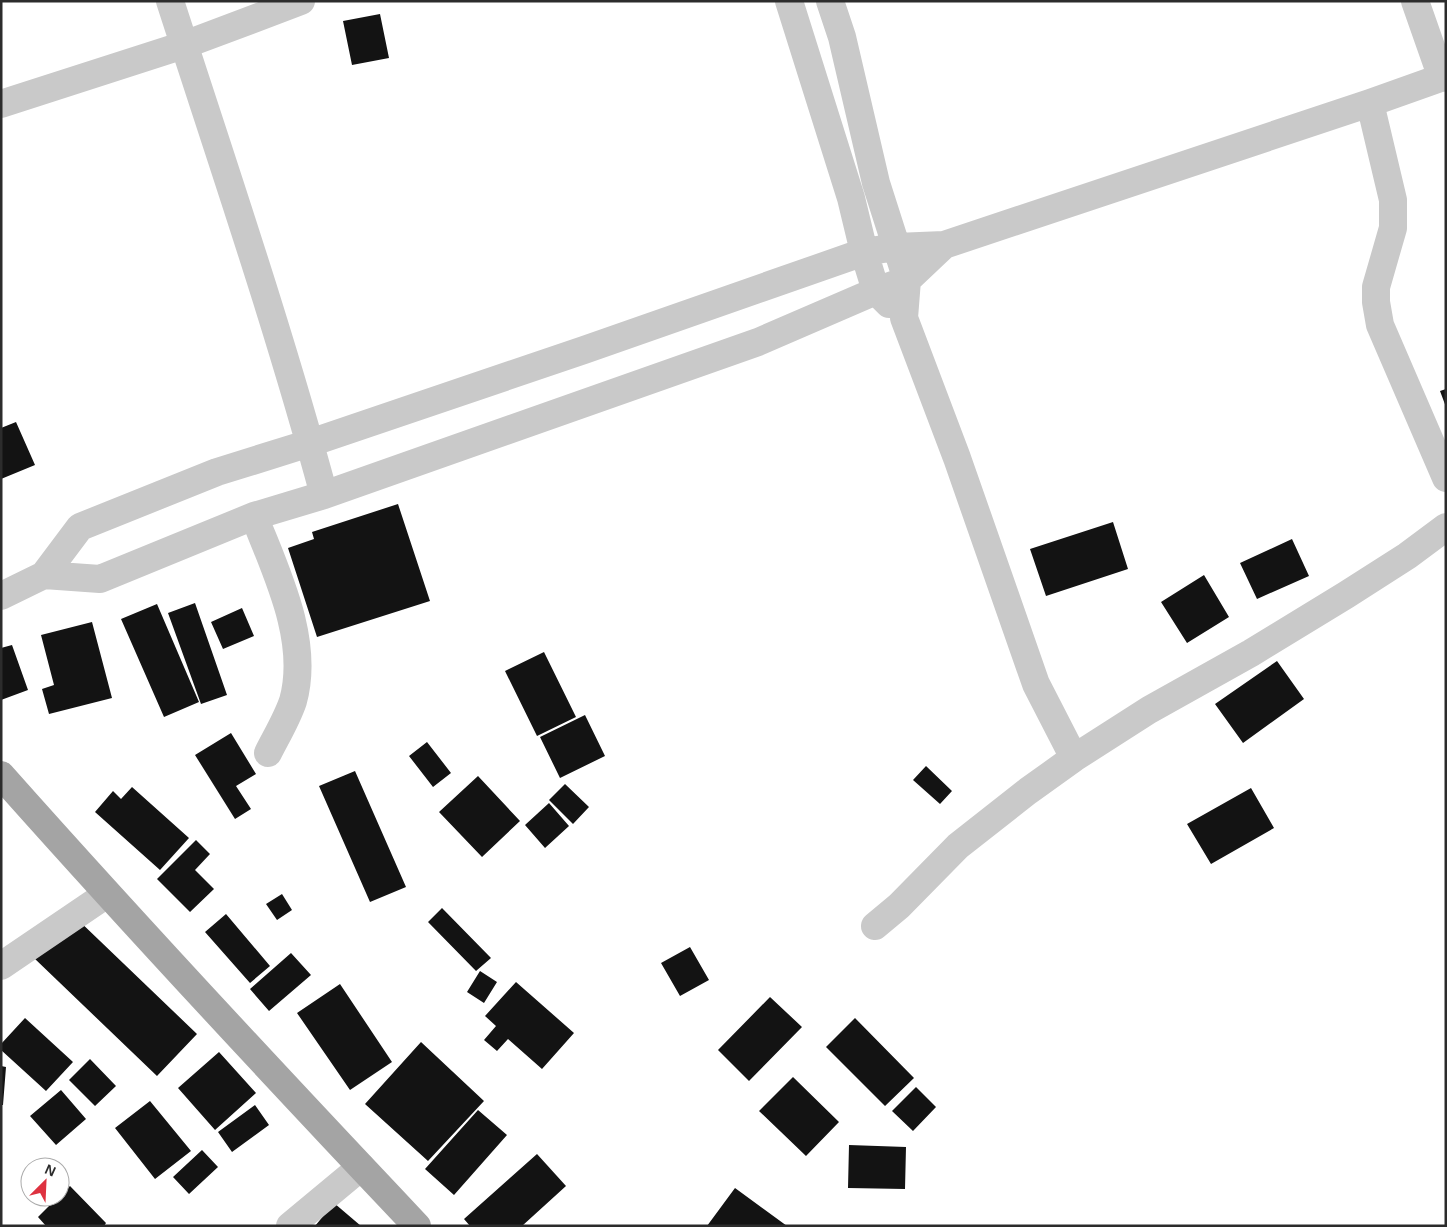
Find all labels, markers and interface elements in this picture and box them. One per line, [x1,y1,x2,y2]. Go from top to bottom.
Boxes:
north arrow [20,1157,70,1207]
text: N [42,1161,58,1179]

